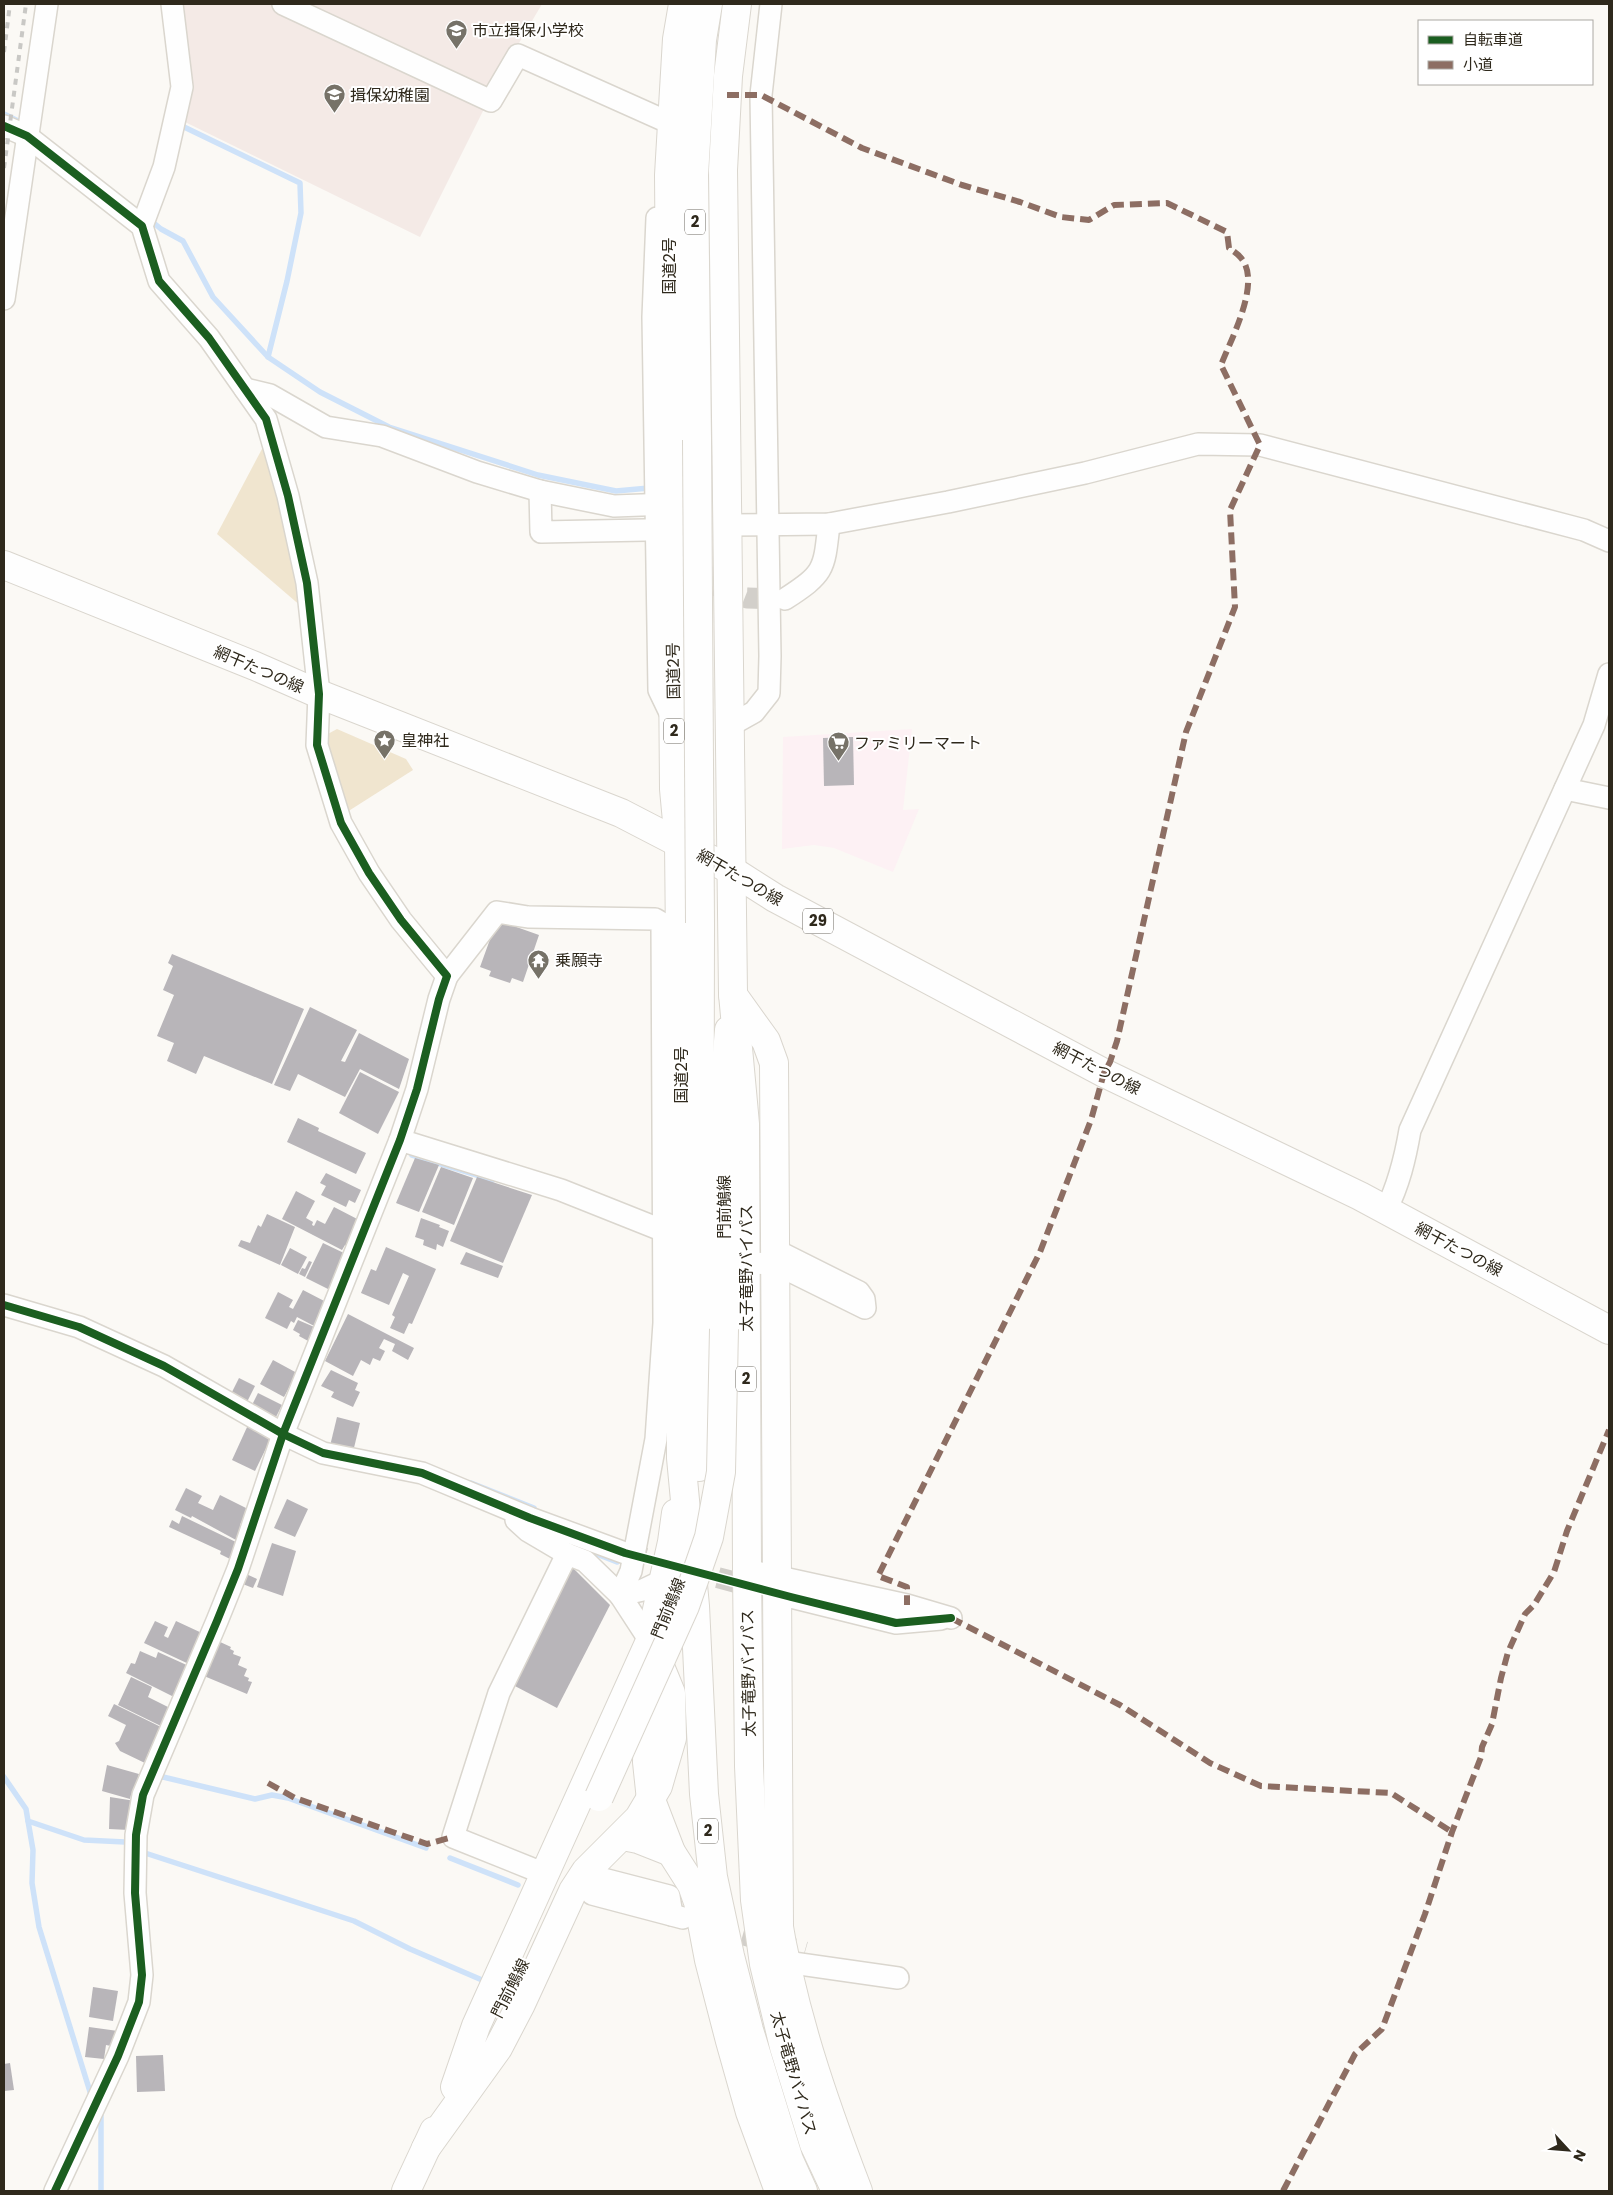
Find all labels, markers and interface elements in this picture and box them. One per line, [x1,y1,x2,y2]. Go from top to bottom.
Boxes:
school or university icon: 市立揖保小学校 [444,18,468,49]
place label: 市立揖保小学校 [472,19,584,42]
legend [1418,20,1593,85]
text: 自転車道 [1463,29,1523,50]
text: 小道 [1463,54,1493,75]
school or university icon: 揖保幼稚園 [322,83,346,114]
place label: 揖保幼稚園 [350,84,430,107]
road number: 2 [685,210,705,234]
street label: 国道2号 [658,237,681,295]
street label: 網干たつの線 [210,640,307,699]
street label: 国道2号 [662,642,685,700]
road number: 2 [664,718,684,744]
place icon: 皇神社 [373,728,397,759]
place label: 皇神社 [401,729,449,752]
supermarket icon: ファミリーマート [826,731,850,762]
place label: ファミリーマート [854,732,982,755]
street label: 網干たつの線 [692,843,787,911]
road number: 29 [803,908,833,934]
temple icon: 乗願寺 [527,948,551,979]
place label: 乗願寺 [555,949,603,972]
street label: 網干たつの線 [1049,1036,1145,1100]
street label: 国道2号 [670,1046,693,1104]
street label: 門前鵤線 [713,1175,736,1239]
street label: 太子竜野バイパス [735,1204,758,1332]
street label: 網干たつの線 [1411,1217,1507,1282]
road number: 2 [736,1366,756,1392]
street label: 門前鵤線 [646,1574,691,1642]
street label: 太子竜野バイパス [736,1609,761,1737]
road number: 2 [698,1818,718,1844]
street label: 門前鵤線 [486,1954,535,2022]
street label: 太子竜野バイパス [765,2009,822,2138]
north arrow [1543,2125,1593,2175]
text: N [1568,2147,1591,2165]

